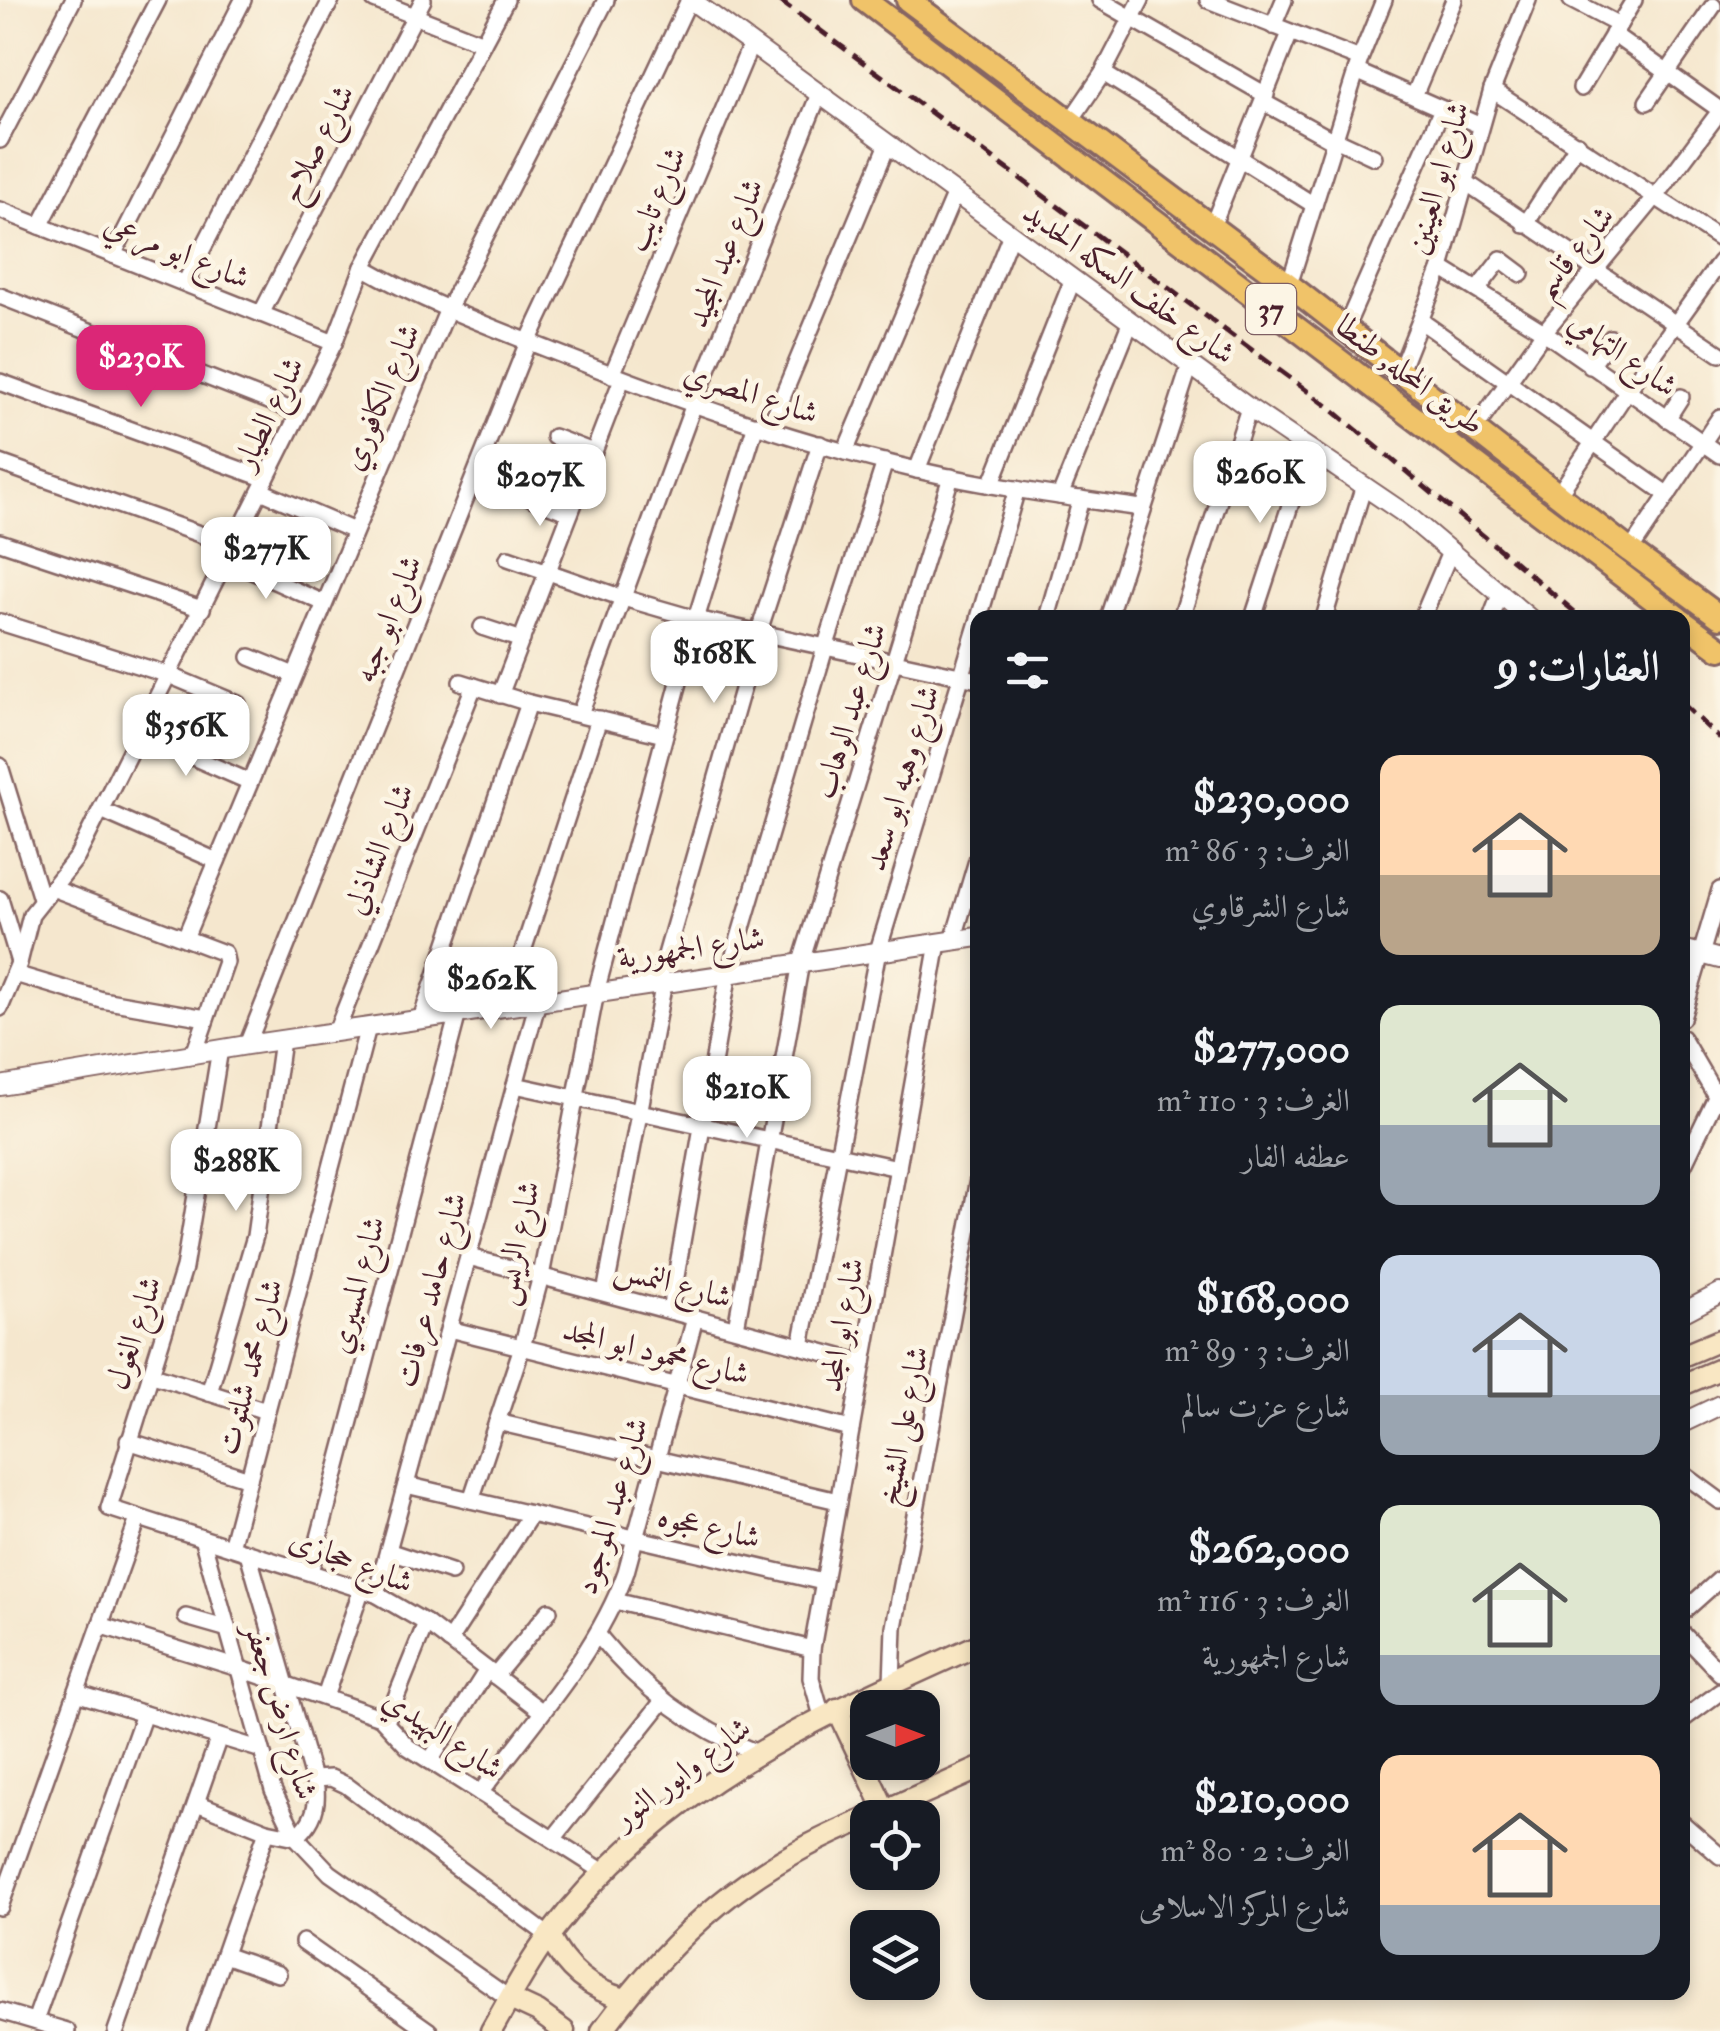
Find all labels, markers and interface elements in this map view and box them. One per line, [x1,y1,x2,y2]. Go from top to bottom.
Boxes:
street label: شارع صلاح [270,78,370,213]
street label: شارع ابو العينين [1397,97,1485,261]
street label: شارع تايب [616,141,701,260]
street label: شارع عبد المجيد [677,173,779,336]
street label: شارع خلف السكه الحديد [1011,192,1243,378]
street label: شارع قاسم [1524,197,1632,314]
street label: شارع ابو مرعي [96,204,256,304]
road number: 37 [1246,284,1296,334]
street label: شارع التهامي [1557,302,1685,411]
street label: طريق المحله, طنطا [1327,306,1493,444]
street label: شارع الكافوري [332,318,435,479]
pin: $230K [71,325,211,410]
text: $230K [98,337,184,377]
street label: شارع الطيار [223,350,319,481]
street label: شارع المصري [677,352,823,439]
pin: $260K [1190,441,1330,526]
pin: $207K [470,444,610,529]
text: $260K [1215,453,1305,493]
text: $207K [496,456,584,496]
pin: $277K [196,517,336,602]
text: $277K [223,529,309,569]
street label: شارع ابو جبه [344,549,437,691]
street label: شارع عبد الوهاب [804,618,901,806]
pin: $168K [644,621,784,706]
text: $168K [673,633,755,673]
text: العقارات: 9 [1497,641,1660,693]
icon: filters [1000,643,1055,698]
street label: شارع وهبه ابو سعد [855,680,955,877]
pin: $356K [116,694,256,779]
text: $356K [145,706,227,746]
text: $230,000 [1193,773,1350,825]
street label: شارع الشاذلي [335,778,429,923]
icon: home [1460,795,1580,915]
text: الغرف: 3 · 86 m² [1165,831,1350,871]
text: شارع الشرقاوي [1191,887,1350,927]
street label: شارع الجمهورية [615,918,768,984]
pin: $262K [421,947,561,1032]
text: $262K [446,959,536,999]
text: $277,000 [1193,1023,1350,1075]
icon: home [1460,1045,1580,1165]
pin: $210K [677,1056,817,1141]
text: $210K [705,1068,789,1108]
text: الغرف: 3 · 110 m² [1157,1081,1350,1121]
pin: $288K [166,1129,306,1214]
text: عطفه الفار [1241,1137,1350,1177]
text: $288K [193,1141,279,1181]
street label: شارع الريس [484,1177,556,1310]
street label: شارع حامد عرفات [386,1188,482,1393]
street label: شارع المسيري [319,1212,400,1360]
street label: شارع النمس [608,1248,736,1324]
street label: شارع ابو المجد [811,1255,879,1396]
street label: شارع الغول [97,1271,177,1397]
text: $168,000 [1196,1273,1350,1325]
street label: شارع محمد شلتوت [207,1275,298,1461]
icon: home [1460,1295,1580,1415]
street label: شارع محمود ابو المجد [557,1310,753,1400]
text: الغرف: 3 · 89 m² [1165,1331,1350,1371]
street label: شارع على الشيخ [868,1343,945,1511]
text: شارع عزت سالم [1181,1387,1350,1427]
street label: شارع عبد الموجود [566,1413,664,1601]
street label: شارع عجوه [652,1496,764,1564]
street label: شارع حجازى [281,1519,419,1608]
text: $262,000 [1188,1523,1350,1575]
icon: home [1460,1545,1580,1665]
text: الغرف: 3 · 116 m² [1157,1581,1350,1621]
street label: شارع ارض جعفر [228,1615,327,1806]
text: شارع الجمهورية [1202,1637,1350,1677]
street label: شارع البهيدي [372,1679,511,1794]
north arrow [850,1690,940,1780]
map controls [850,1690,940,2000]
street label: شارع وابور النور [603,1708,763,1845]
text: $210,000 [1194,1773,1350,1825]
icon: home [1460,1795,1580,1915]
button: locate [850,1800,940,1890]
text: الغرف: 2 · 80 m² [1161,1831,1350,1871]
text: شارع المركز الاسلامى [1139,1887,1350,1927]
button: layers [850,1910,940,2000]

